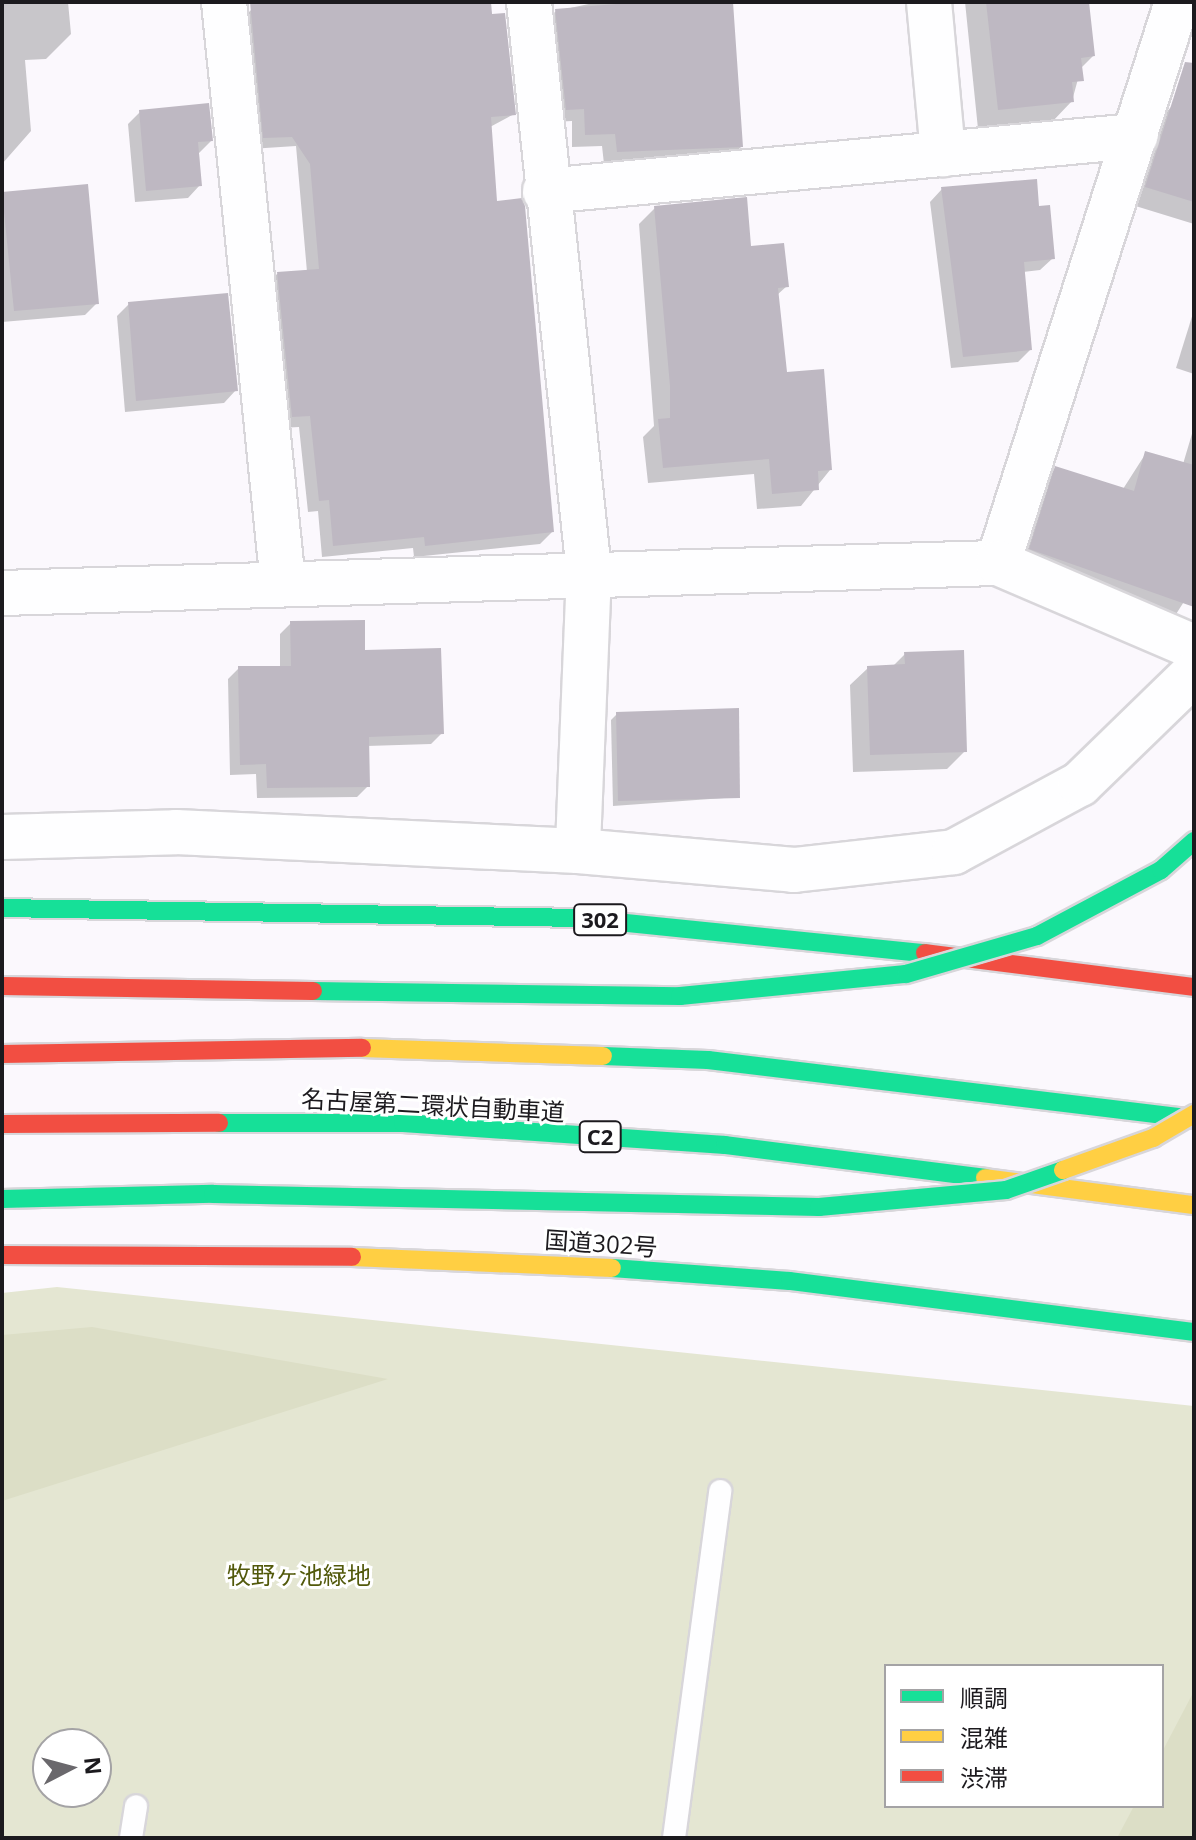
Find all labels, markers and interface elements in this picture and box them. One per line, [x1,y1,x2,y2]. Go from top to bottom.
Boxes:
road number: 302 [572,902,628,938]
street label: 名古屋第二環状自動車道 [300,1084,566,1126]
road number: C2 [578,1119,622,1155]
street label: 国道302号 [544,1225,658,1261]
park label: 牧野ヶ池緑地 [227,1561,371,1589]
legend [884,1664,1164,1808]
text: 順調 [960,1681,1008,1714]
text: 混雑 [960,1721,1008,1754]
north arrow [32,1728,112,1808]
text: N [78,1755,110,1776]
text: 渋滞 [960,1761,1008,1794]

